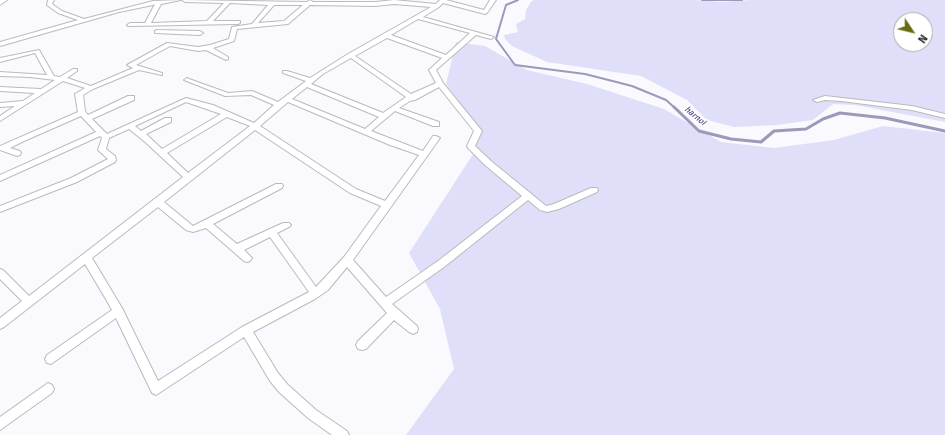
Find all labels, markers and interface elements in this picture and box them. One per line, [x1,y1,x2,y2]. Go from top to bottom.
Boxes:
north arrow [893,12,933,52]
text: N [915,32,930,45]
water label: harnoi [682,104,708,128]

